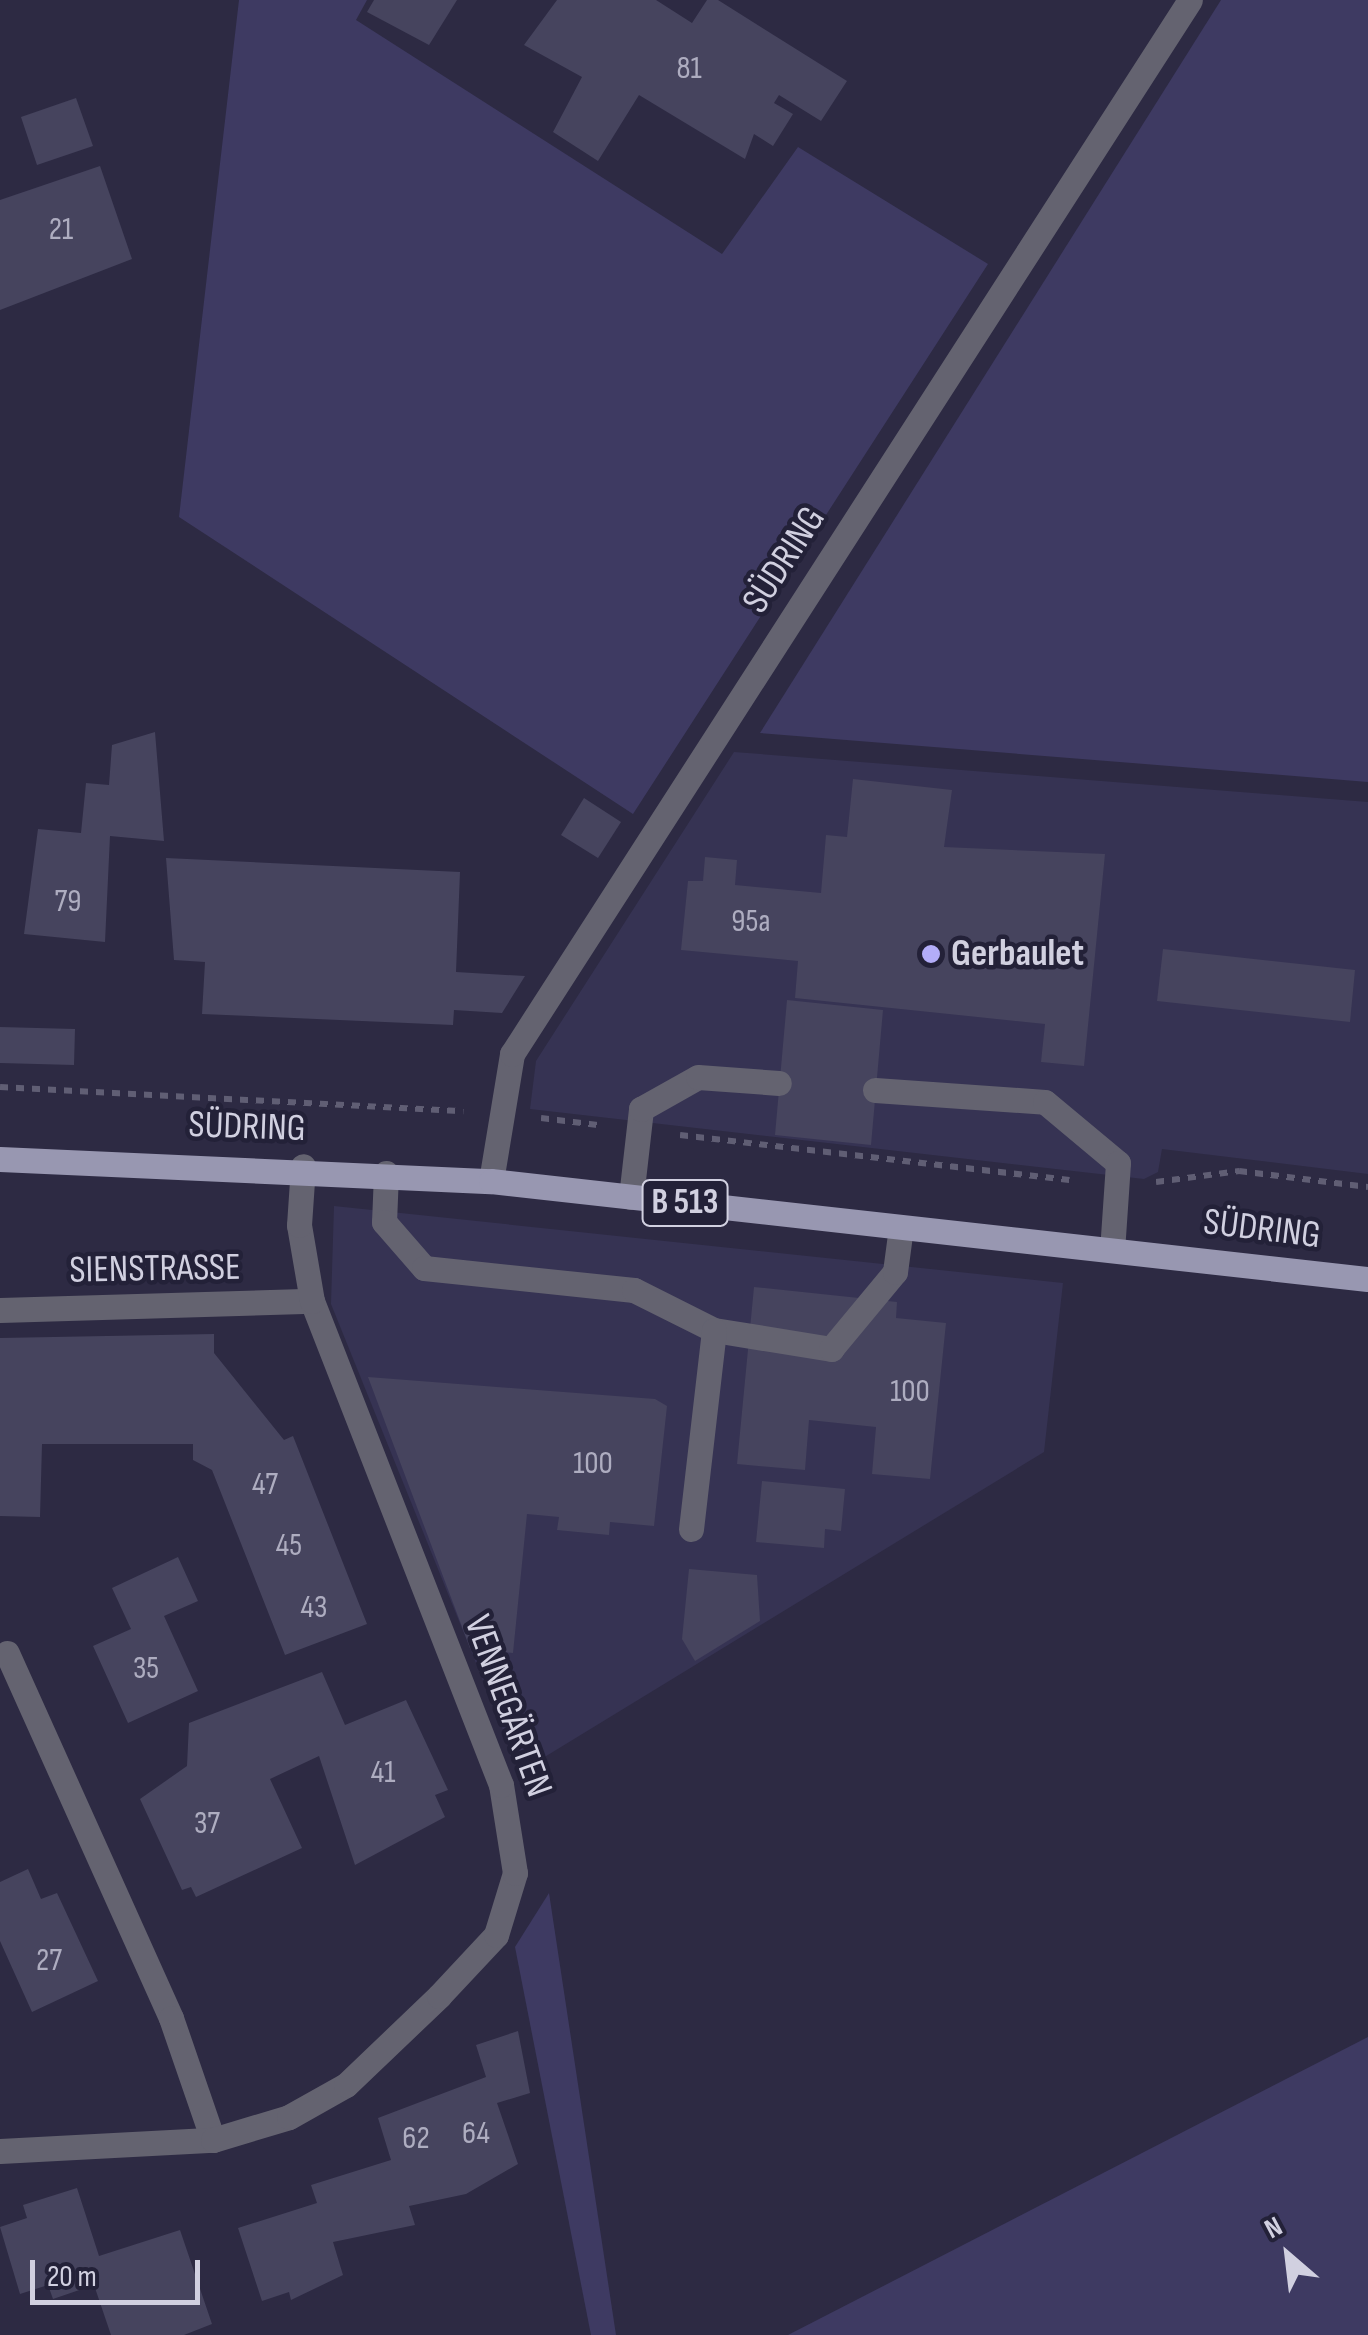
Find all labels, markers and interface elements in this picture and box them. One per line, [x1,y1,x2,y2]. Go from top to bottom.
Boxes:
house number: 81 [676,50,702,88]
house number: 21 [49,211,73,249]
street label: SÜDRING [733,498,835,622]
house number: 79 [55,883,81,921]
house number: 95a [731,903,771,941]
place label: Gerbaulet [951,931,1084,977]
marker: Gerbaulet [920,943,942,965]
street label: SÜDRING [188,1102,306,1152]
road number: B 513 [640,1173,730,1233]
street label: SÜDRING [1201,1199,1323,1259]
street label: SIENSTRASSE [69,1245,241,1293]
house number: 100 [890,1373,930,1411]
house number: 100 [573,1445,613,1483]
house number: 47 [252,1466,278,1504]
house number: 45 [276,1527,302,1565]
house number: 43 [301,1589,327,1627]
street label: VENNEGÄRTEN [454,1609,562,1803]
house number: 35 [133,1650,159,1688]
house number: 41 [371,1754,395,1792]
house number: 37 [194,1805,220,1843]
house number: 27 [36,1942,62,1980]
house number: 64 [462,2115,490,2153]
house number: 62 [402,2120,430,2158]
north arrow [1238,2205,1338,2305]
text: N [1259,2210,1288,2246]
scale bar [35,2240,205,2302]
text: 20 m [47,2259,97,2295]

